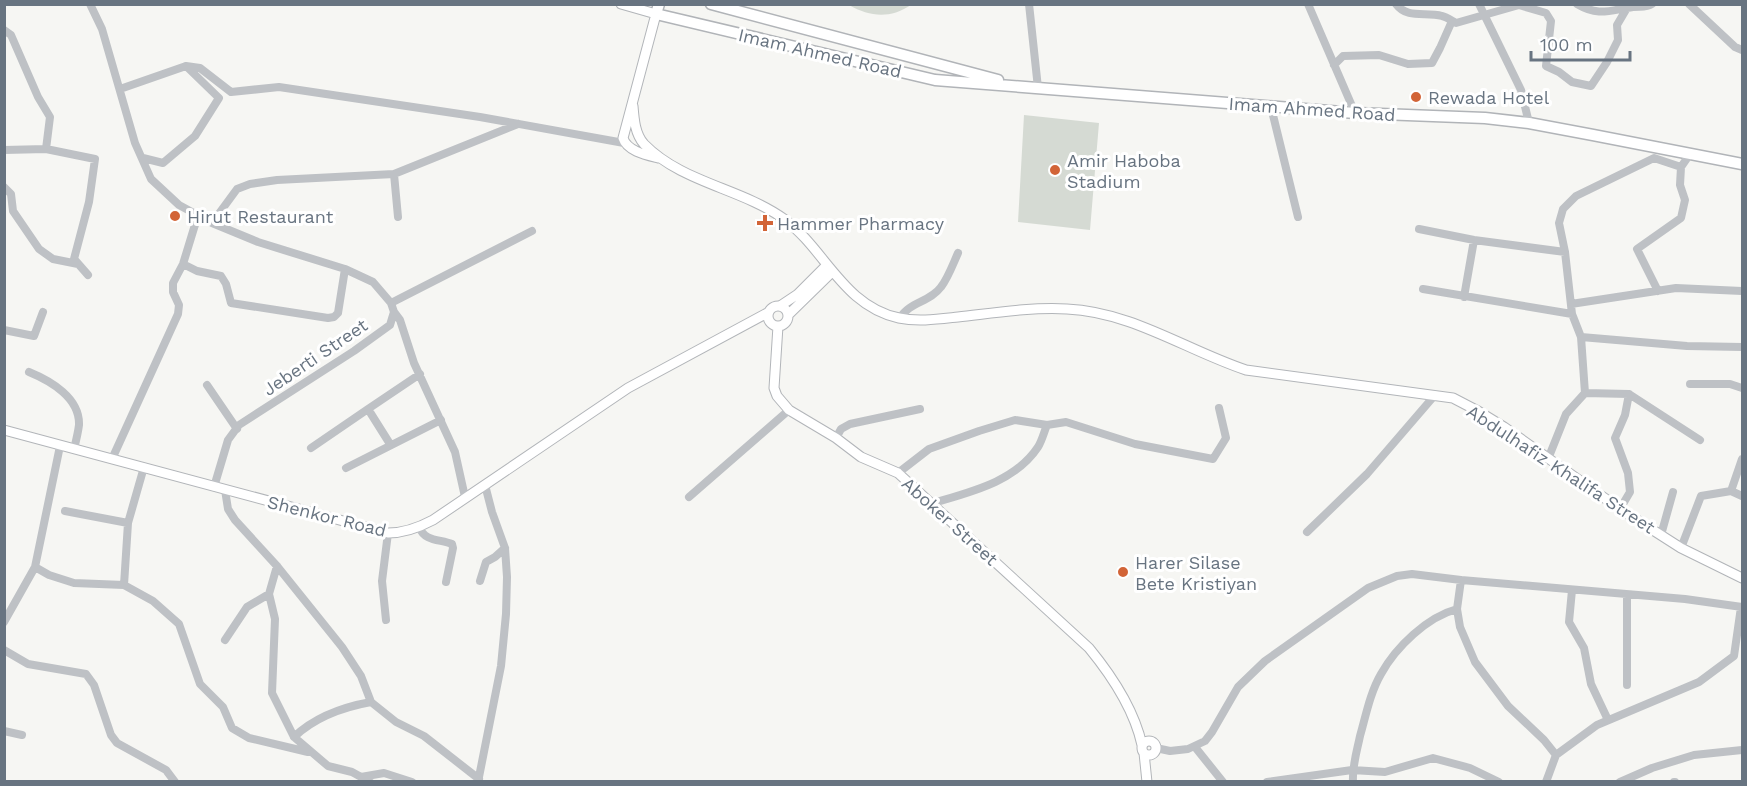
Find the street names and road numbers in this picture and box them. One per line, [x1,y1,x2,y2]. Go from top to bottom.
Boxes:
street label: Imam Ahmed Road [736,24,904,82]
street label: Imam Ahmed Road [1228,93,1396,125]
street label: Jeberti Street [259,314,372,400]
street label: Abdulhafiz Khalifa Street [1463,400,1659,538]
street label: Aboker Street [898,473,1003,570]
street label: Shenkor Road [265,491,389,541]

